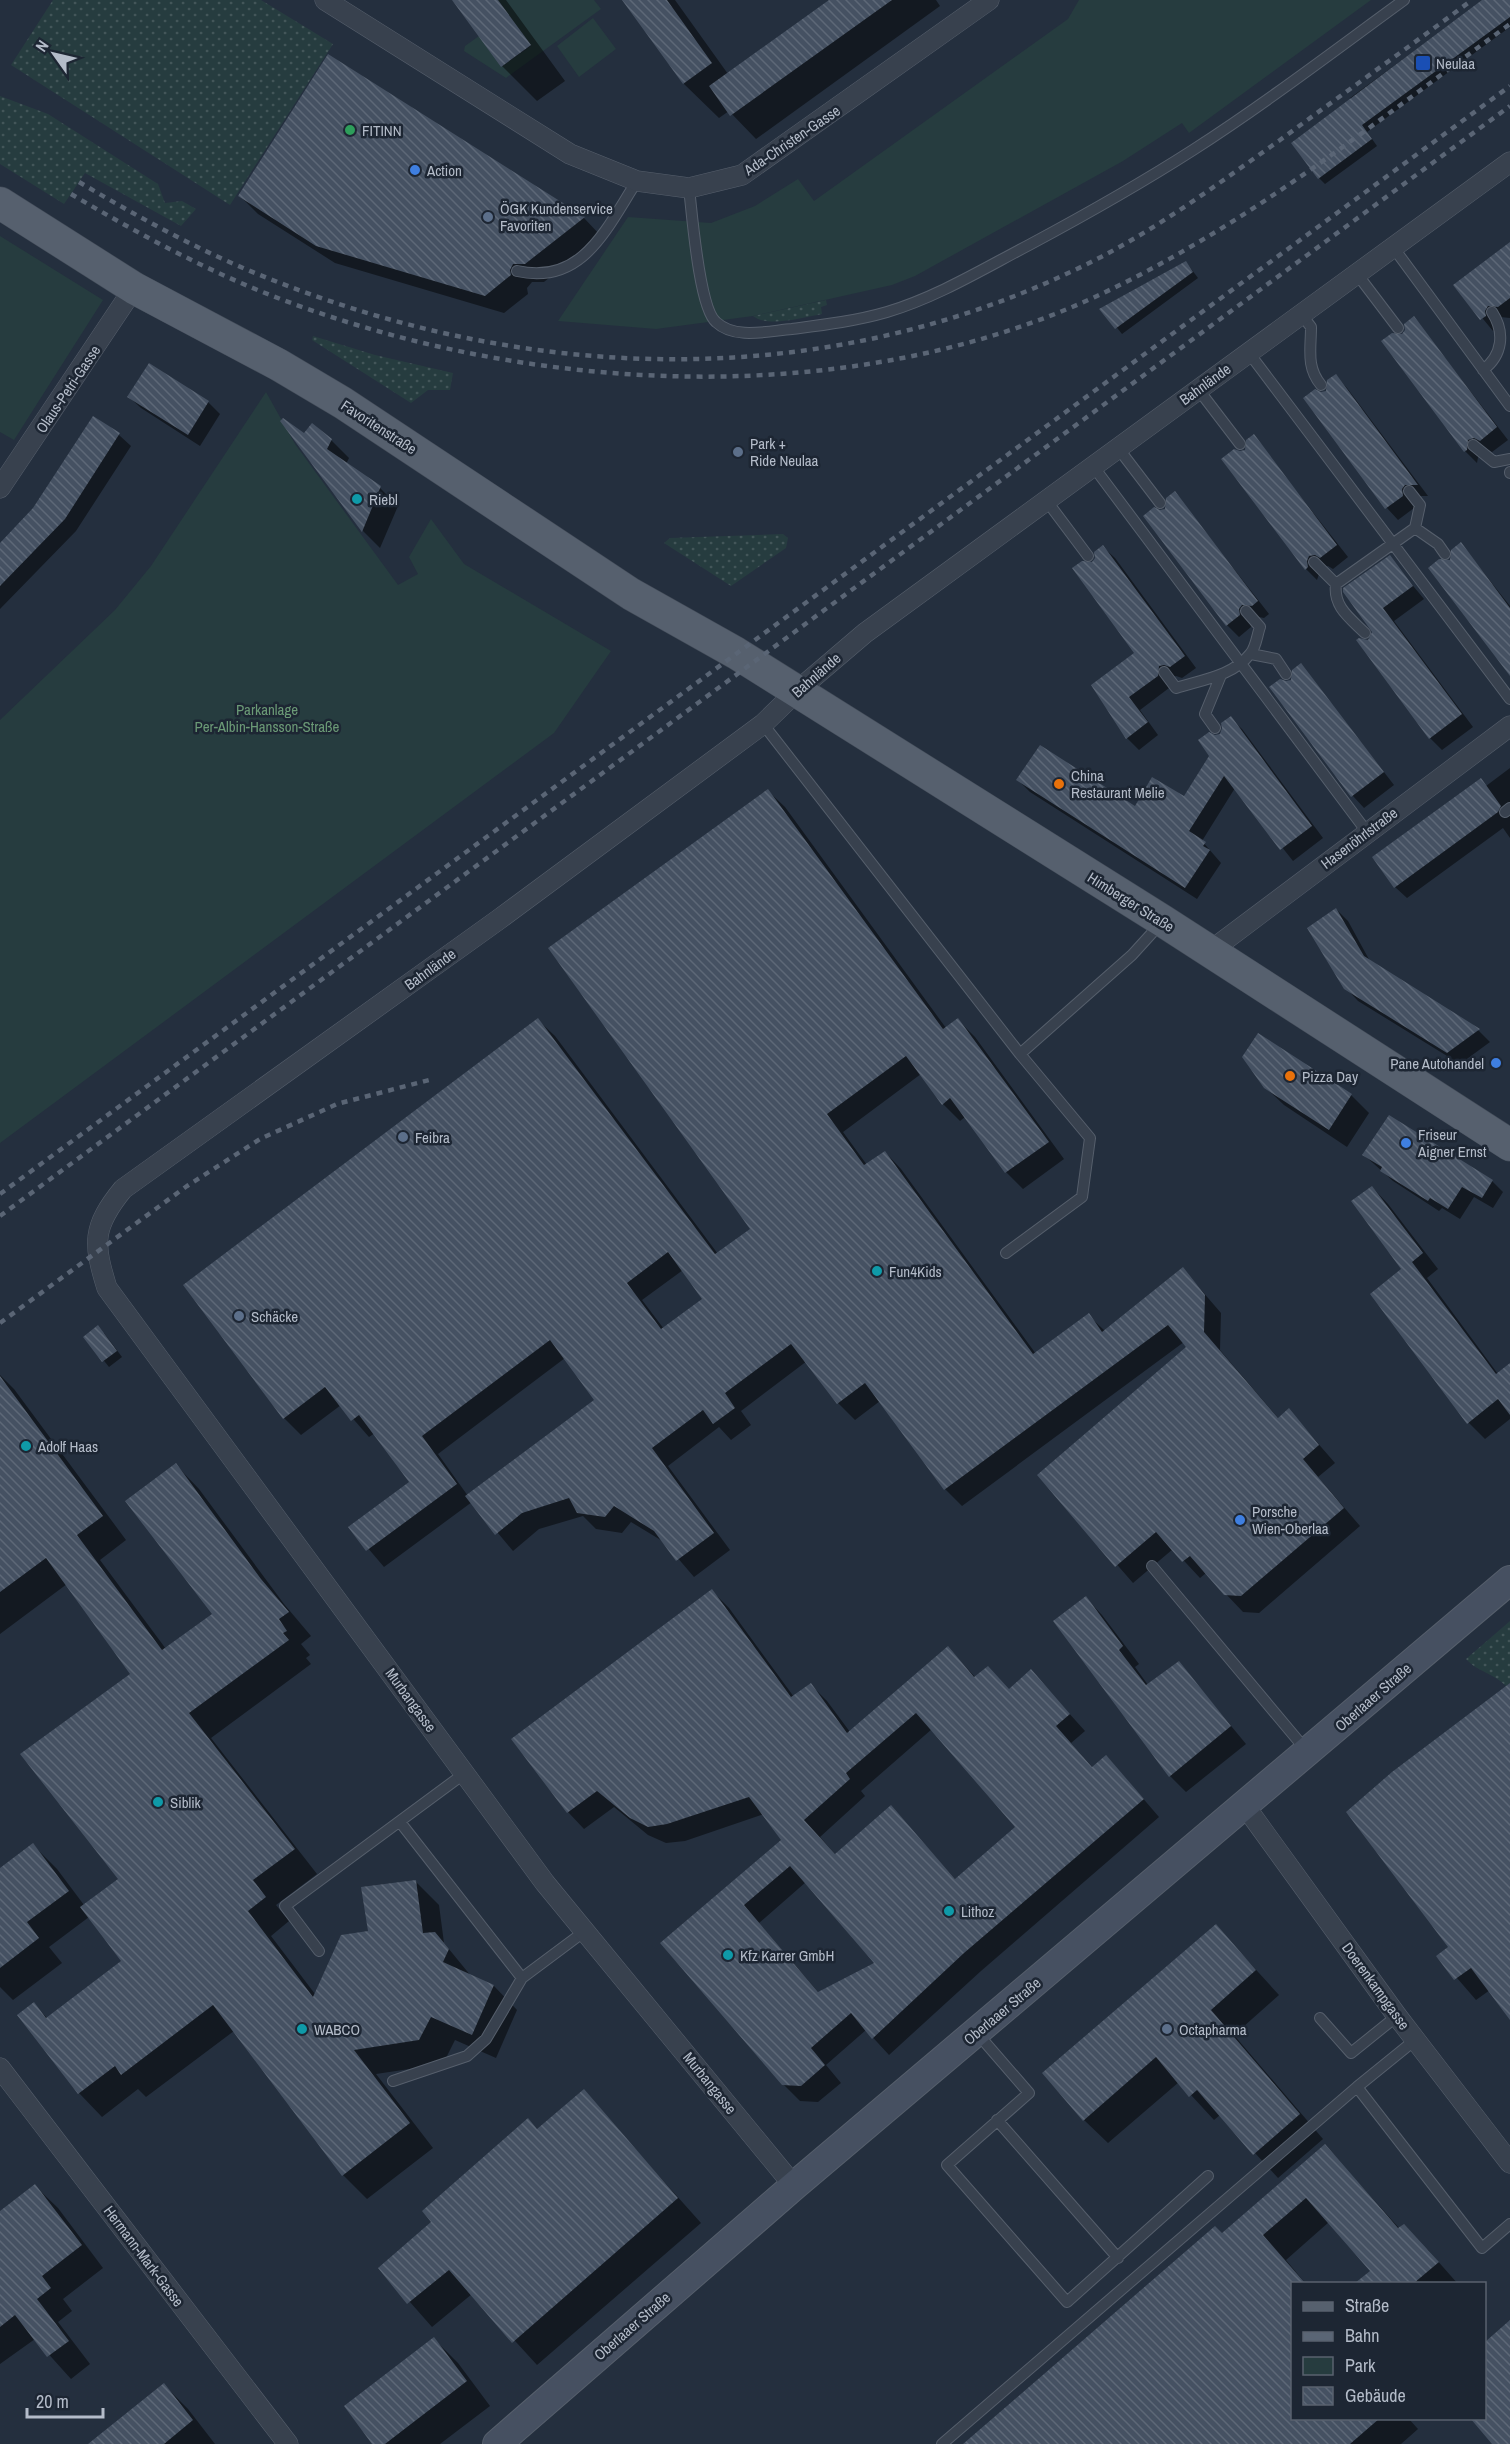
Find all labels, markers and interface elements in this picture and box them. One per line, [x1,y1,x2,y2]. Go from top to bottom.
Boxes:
north arrow [24,24,84,84]
text: N [30,36,53,56]
place label: Neulaa [1436,53,1475,74]
marker: Neulaa [1414,54,1432,72]
street label: Ada-Christen-Gasse [739,100,844,181]
place label: FITINN [362,120,402,141]
marker: FITINN [343,123,357,137]
place label: Action [426,160,462,181]
marker: Action [408,163,422,177]
place label: ÖGK Kundenservice Favoriten [500,198,613,236]
marker: ÖGK Kundenservice Favoriten [481,210,495,224]
street label: Olaus-Petri-Gasse [31,341,105,437]
street label: Bahnlände [1175,358,1235,410]
street label: Favoritenstraße [337,395,421,459]
place label: Park + Ride Neulaa [750,433,819,471]
marker: Park + Ride Neulaa [731,445,745,459]
place label: Riebl [369,489,398,510]
marker: Riebl [350,492,364,506]
street label: Bahnlände [787,648,845,702]
park label: Parkanlage Per-Albin-Hansson-Straße [195,699,340,737]
place label: China Restaurant Melie [1071,765,1165,803]
marker: China Restaurant Melie [1052,777,1066,791]
street label: Hasenöhrlstraße [1316,802,1402,874]
street label: Himberger Straße [1084,867,1178,937]
street label: Bahnlände [400,943,460,995]
place label: Pane Autohandel [1390,1053,1484,1074]
marker: Pane Autohandel [1489,1056,1503,1070]
place label: Pizza Day [1302,1066,1359,1087]
marker: Pizza Day [1283,1069,1297,1083]
place label: Friseur Aigner Ernst [1417,1124,1487,1162]
place label: Feibra [415,1127,450,1148]
marker: Feibra [396,1130,410,1144]
marker: Friseur Aigner Ernst [1399,1136,1413,1150]
place label: Fun4Kids [889,1261,942,1282]
marker: Fun4Kids [870,1264,884,1278]
place label: Schäcke [251,1306,298,1327]
marker: Schäcke [232,1309,246,1323]
place label: Adolf Haas [37,1436,98,1457]
marker: Adolf Haas [19,1439,33,1453]
place label: Porsche Wien-Oberlaa [1252,1501,1329,1539]
marker: Porsche Wien-Oberlaa [1233,1513,1247,1527]
street label: Oberlaaer Straße [1330,1658,1416,1736]
street label: Murbangasse [381,1664,441,1736]
place label: Siblik [170,1792,202,1813]
marker: Siblik [151,1795,165,1809]
place label: Lithoz [961,1901,995,1922]
marker: Lithoz [942,1904,956,1918]
street label: Doerenkampgasse [1337,1938,1415,2034]
place label: Kfz Karrer GmbH [740,1945,834,1966]
marker: Kfz Karrer GmbH [721,1948,735,1962]
street label: Oberlaaer Straße [959,1972,1045,2050]
place label: WABCO [314,2019,360,2040]
place label: Octapharma [1179,2019,1247,2040]
marker: WABCO [295,2022,309,2036]
marker: Octapharma [1160,2022,1174,2036]
street label: Murbangasse [678,2047,742,2119]
street label: Hermann-Mark-Gasse [99,2201,189,2311]
legend [1291,2282,1486,2420]
street label: Oberlaaer Straße [589,2287,675,2365]
text: Straße [1345,2293,1389,2318]
text: Bahn [1345,2323,1379,2348]
text: Park [1345,2353,1376,2378]
scale bar [27,2381,104,2419]
text: Gebäude [1345,2383,1406,2408]
text: 20 m [36,2389,69,2414]

